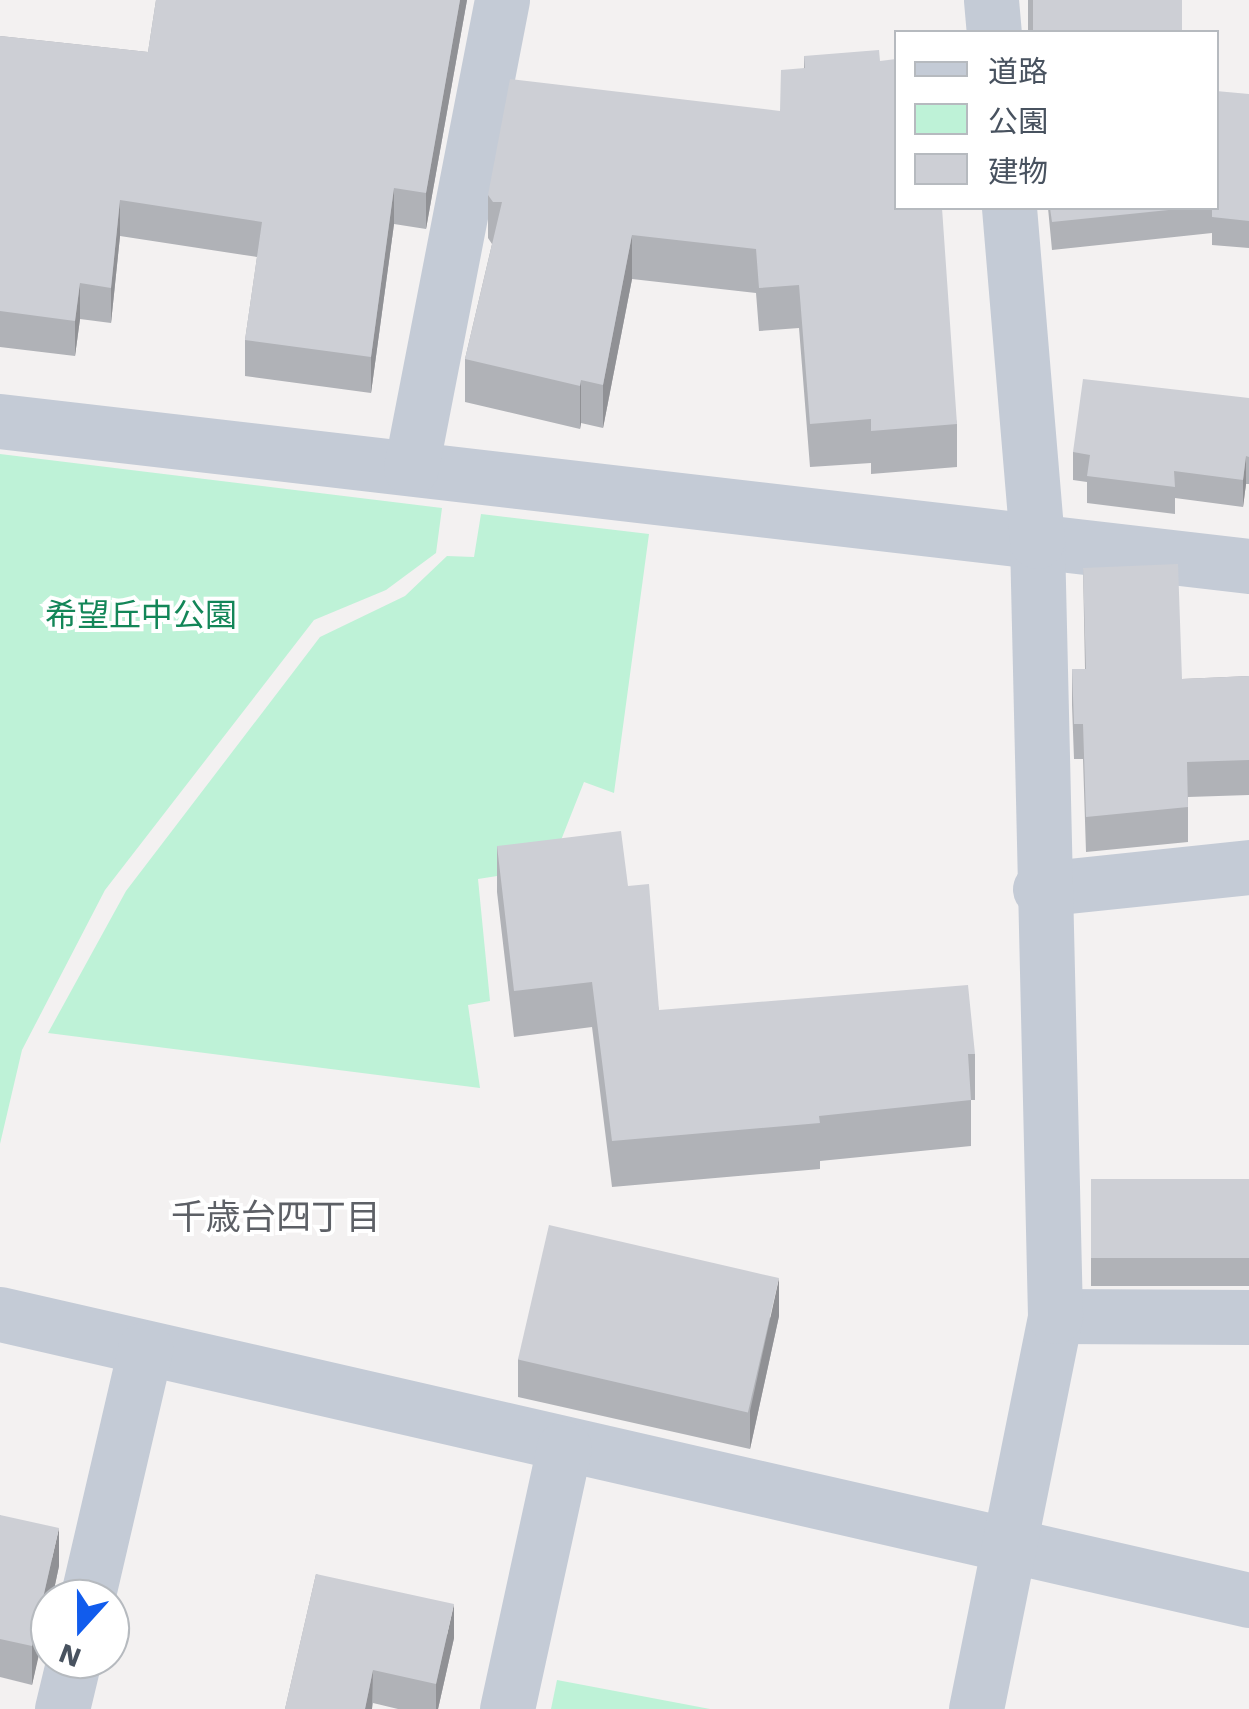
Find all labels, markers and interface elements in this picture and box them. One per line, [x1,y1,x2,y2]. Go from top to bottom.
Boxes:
legend [894,30,1219,210]
text: 道路 [988,54,1048,89]
text: 公園 [988,104,1048,139]
text: 建物 [988,154,1048,189]
park label: 希望丘中公園 [45,596,237,634]
district label: 千歳台四丁目 [171,1196,381,1238]
north arrow [30,1579,130,1679]
text: N [54,1636,85,1675]

